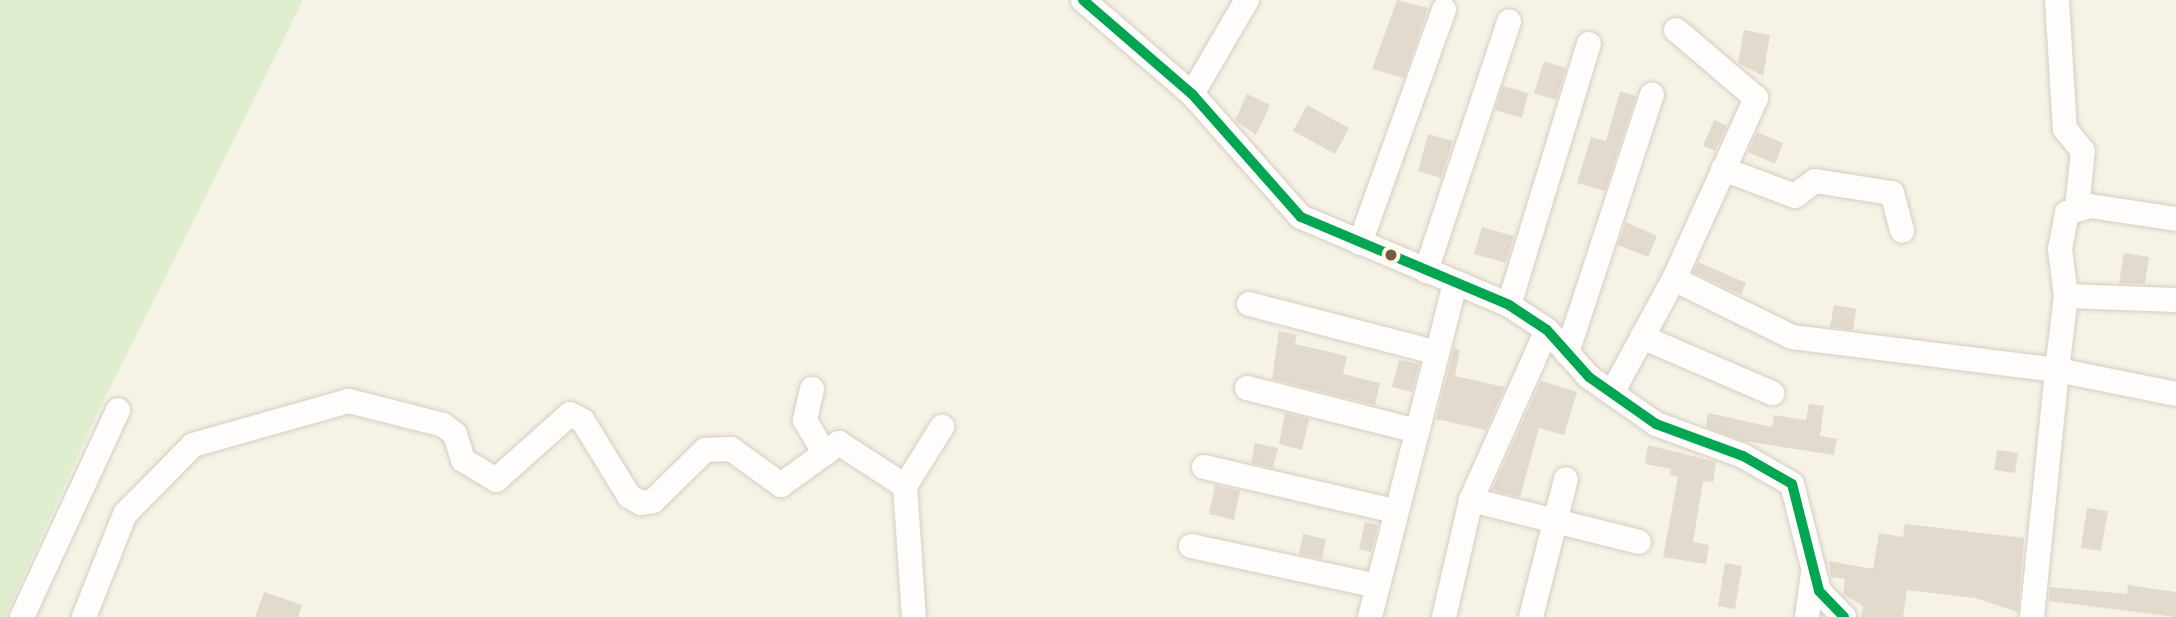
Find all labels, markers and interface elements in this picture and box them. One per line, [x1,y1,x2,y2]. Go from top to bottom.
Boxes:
unlabelled marker [1384,248,1398,262]

